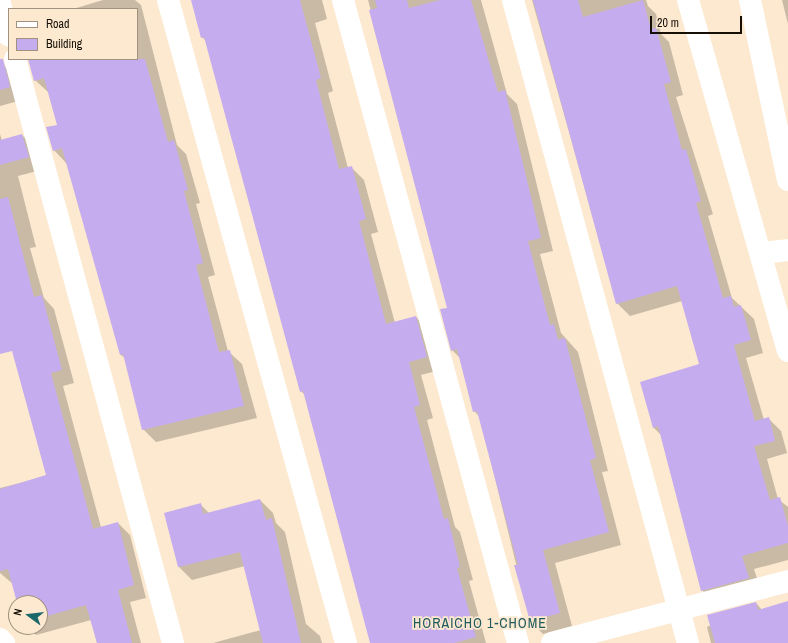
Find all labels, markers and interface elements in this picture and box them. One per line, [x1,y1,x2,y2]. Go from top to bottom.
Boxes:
legend [8,8,138,60]
scale bar [652,8,744,34]
text: 20 m [657,15,679,31]
text: Road [46,16,70,32]
text: Building [46,36,82,52]
north arrow [8,595,48,635]
text: N [10,607,25,617]
district label: HORAICHO 1-CHOME [413,615,547,631]

